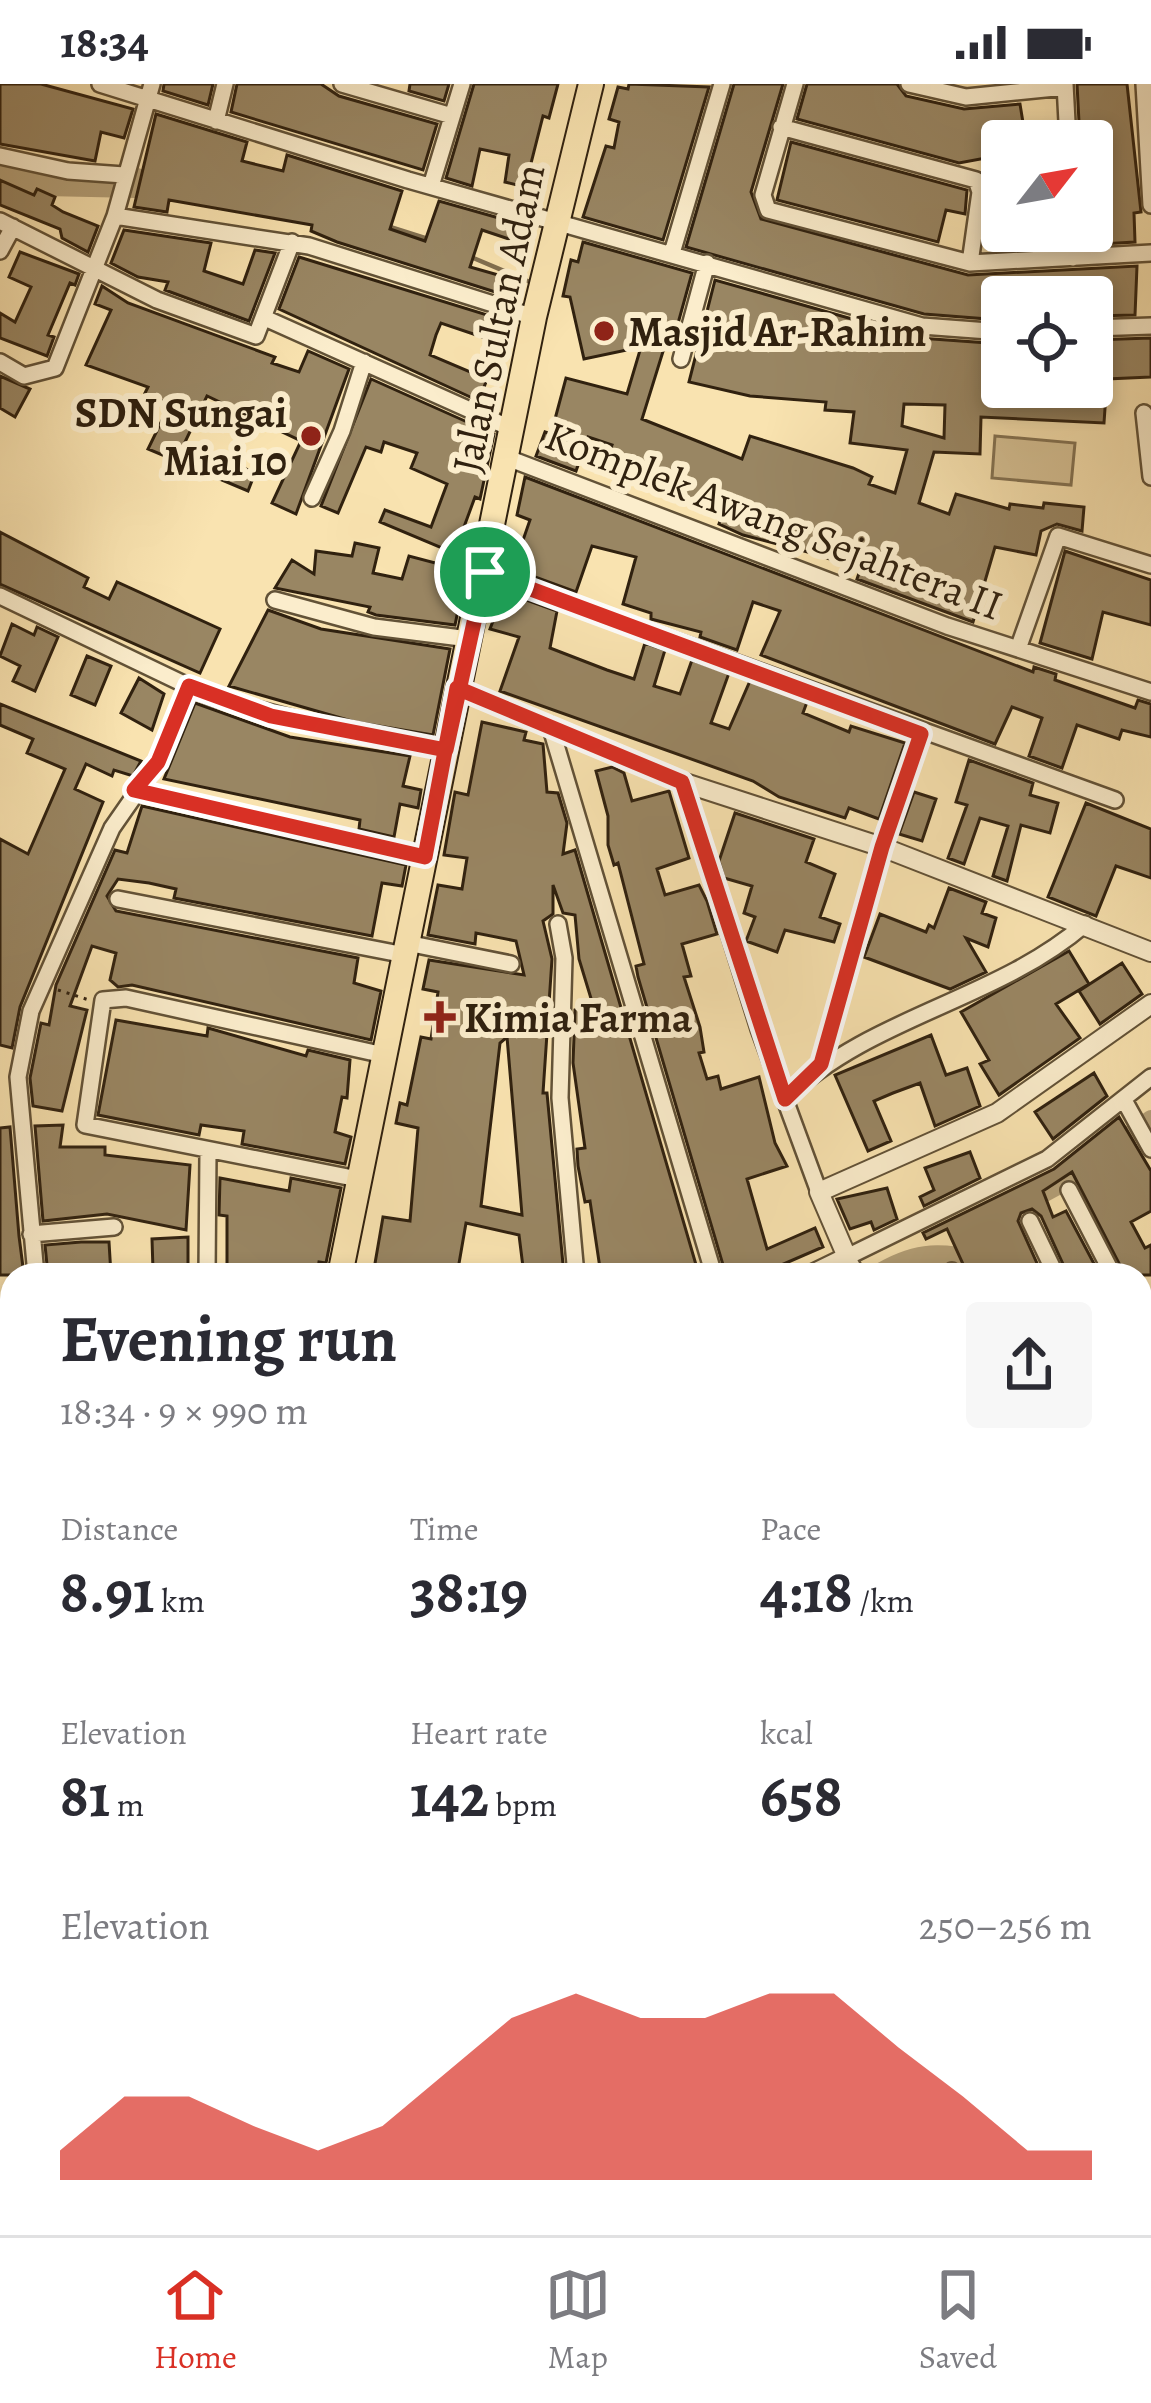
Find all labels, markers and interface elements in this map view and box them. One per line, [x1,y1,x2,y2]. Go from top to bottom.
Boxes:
text: 18:34 [60,11,149,73]
north arrow [981,120,1113,252]
map controls [981,120,1113,408]
street label: Jalan Sultan Adam [437,158,559,478]
button: locate [981,276,1113,408]
place label: Masjid Ar-Rahim [628,303,926,360]
marker: Masjid Ar-Rahim [591,318,617,344]
place label: SDN Sungai Miai 10 [75,384,287,489]
street label: Komplek Awang Sejahtera II [537,406,1011,634]
marker: SDN Sungai Miai 10 [298,423,324,449]
pin [434,521,536,623]
icon: arrive [452,539,518,605]
place label: Kimia Farma [464,989,693,1046]
marker: Kimia Farma [427,1004,453,1030]
text: Evening run [60,1294,397,1384]
button: share [966,1302,1092,1428]
text: 18:34 · 9 × 990 m [60,1384,308,1437]
text: Distance [60,1506,178,1551]
text: Time [410,1506,479,1551]
text: Pace [760,1506,821,1551]
text: 8.91 [60,1551,155,1633]
text: 38:19 [410,1551,528,1633]
text: 4:18 [760,1551,853,1633]
text: km [155,1578,205,1623]
text: /km [853,1578,914,1623]
text: Elevation [60,1710,187,1755]
text: Heart rate [410,1710,548,1755]
text: kcal [760,1710,813,1755]
text: 81 [60,1755,110,1837]
text: 142 [410,1755,489,1837]
text: 658 [760,1755,842,1837]
text: m [110,1782,144,1827]
text: bpm [489,1782,557,1827]
text: Elevation [60,1899,210,1952]
text: 250–256 m [919,1899,1092,1952]
tab: Home [154,2262,237,2379]
tab: Map [545,2262,611,2379]
tab: Saved [919,2262,997,2379]

